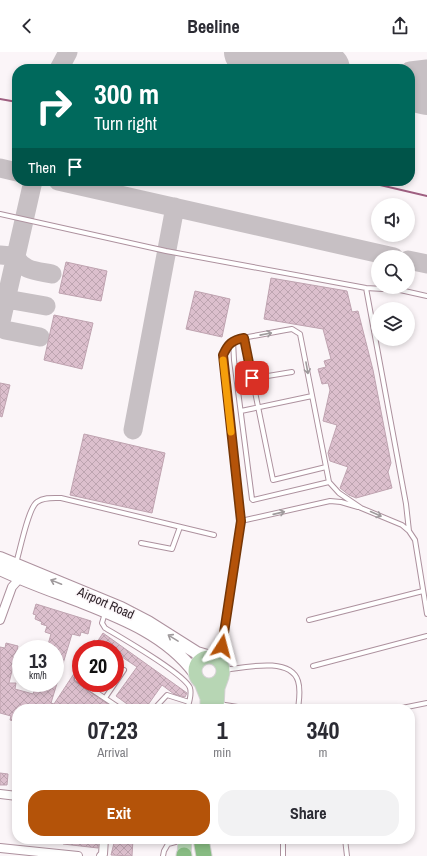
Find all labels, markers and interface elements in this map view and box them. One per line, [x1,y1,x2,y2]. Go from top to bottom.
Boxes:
text: Beeline [187,14,240,39]
icon: back [16,15,38,37]
icon: share [389,15,411,37]
text: 300 m [94,75,159,113]
icon: right [28,80,80,132]
text: Turn right [94,111,157,136]
icon: arrive [64,156,86,178]
text: Then [28,157,56,178]
map controls [371,198,415,346]
button: sound [371,198,415,242]
button: search [371,250,415,294]
button: layers [371,302,415,346]
one-way arrow [259,329,272,337]
pin [235,361,269,395]
one-way arrow [304,361,312,374]
icon: arrive [241,367,263,389]
one-way arrow [272,508,285,516]
one-way arrow [370,511,382,518]
one-way arrow [50,577,62,585]
street label: Airport Road [74,583,137,623]
position arrow [201,625,243,667]
one-way arrow [167,633,179,641]
speed limit sign: 20 [72,640,124,692]
text: 13 [29,647,47,674]
text: km/h [29,669,47,682]
text: 07:23 [88,714,138,746]
text: 1 [217,714,228,746]
text: 340 [307,714,339,746]
text: Arrival [97,744,128,761]
text: min [213,744,231,761]
text: m [319,744,327,761]
button: Exit [28,790,210,836]
button: Share [218,790,399,836]

